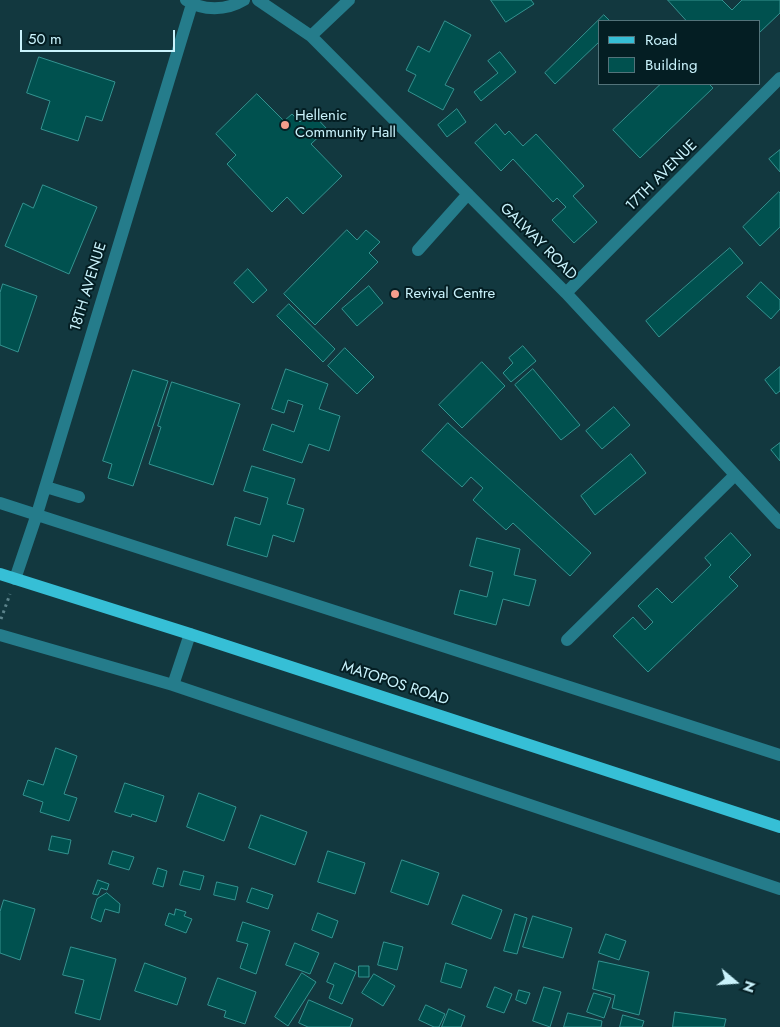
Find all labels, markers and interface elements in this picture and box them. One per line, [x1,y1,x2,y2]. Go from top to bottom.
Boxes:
scale bar [22,20,178,52]
legend [598,20,760,85]
text: 50 m [28,28,62,50]
text: Road [645,29,677,51]
text: Building [645,54,697,76]
place label: Hellenic Community Hall [295,107,396,142]
marker: Hellenic Community Hall [279,119,291,131]
street label: 17TH AVENUE [623,137,701,215]
street label: GALWAY ROAD [496,200,580,284]
street label: 18TH AVENUE [67,240,111,334]
place label: Revival Centre [405,285,495,303]
marker: Revival Centre [389,288,401,300]
street label: MATOPOS ROAD [339,658,451,710]
north arrow [710,957,760,1007]
text: N [738,978,760,995]

